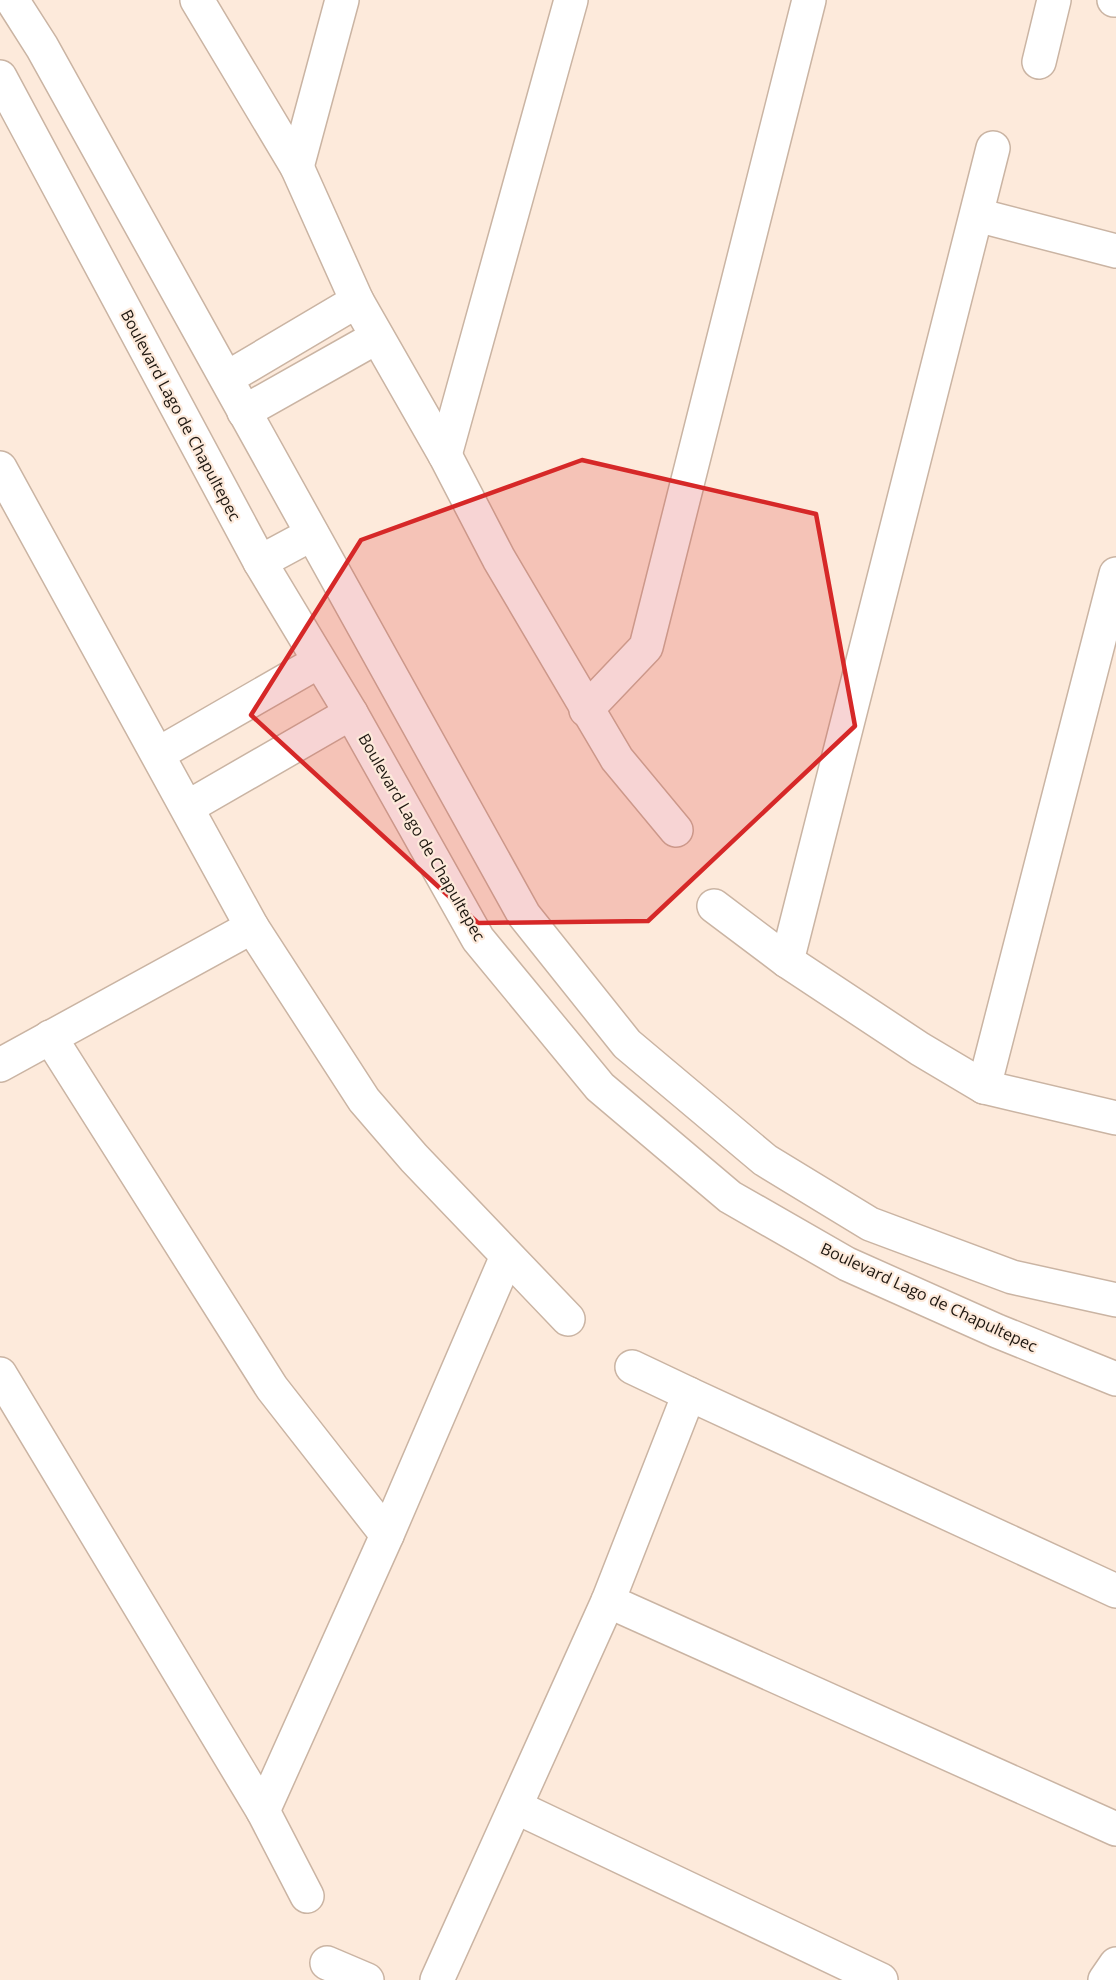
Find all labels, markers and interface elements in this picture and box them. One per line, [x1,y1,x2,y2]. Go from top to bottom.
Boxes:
street label: Boulevard Lago de Chapultepec [116,305,246,525]
street label: Boulevard Lago de Chapultepec [353,729,491,945]
street label: Boulevard Lago de Chapultepec [817,1237,1041,1357]

